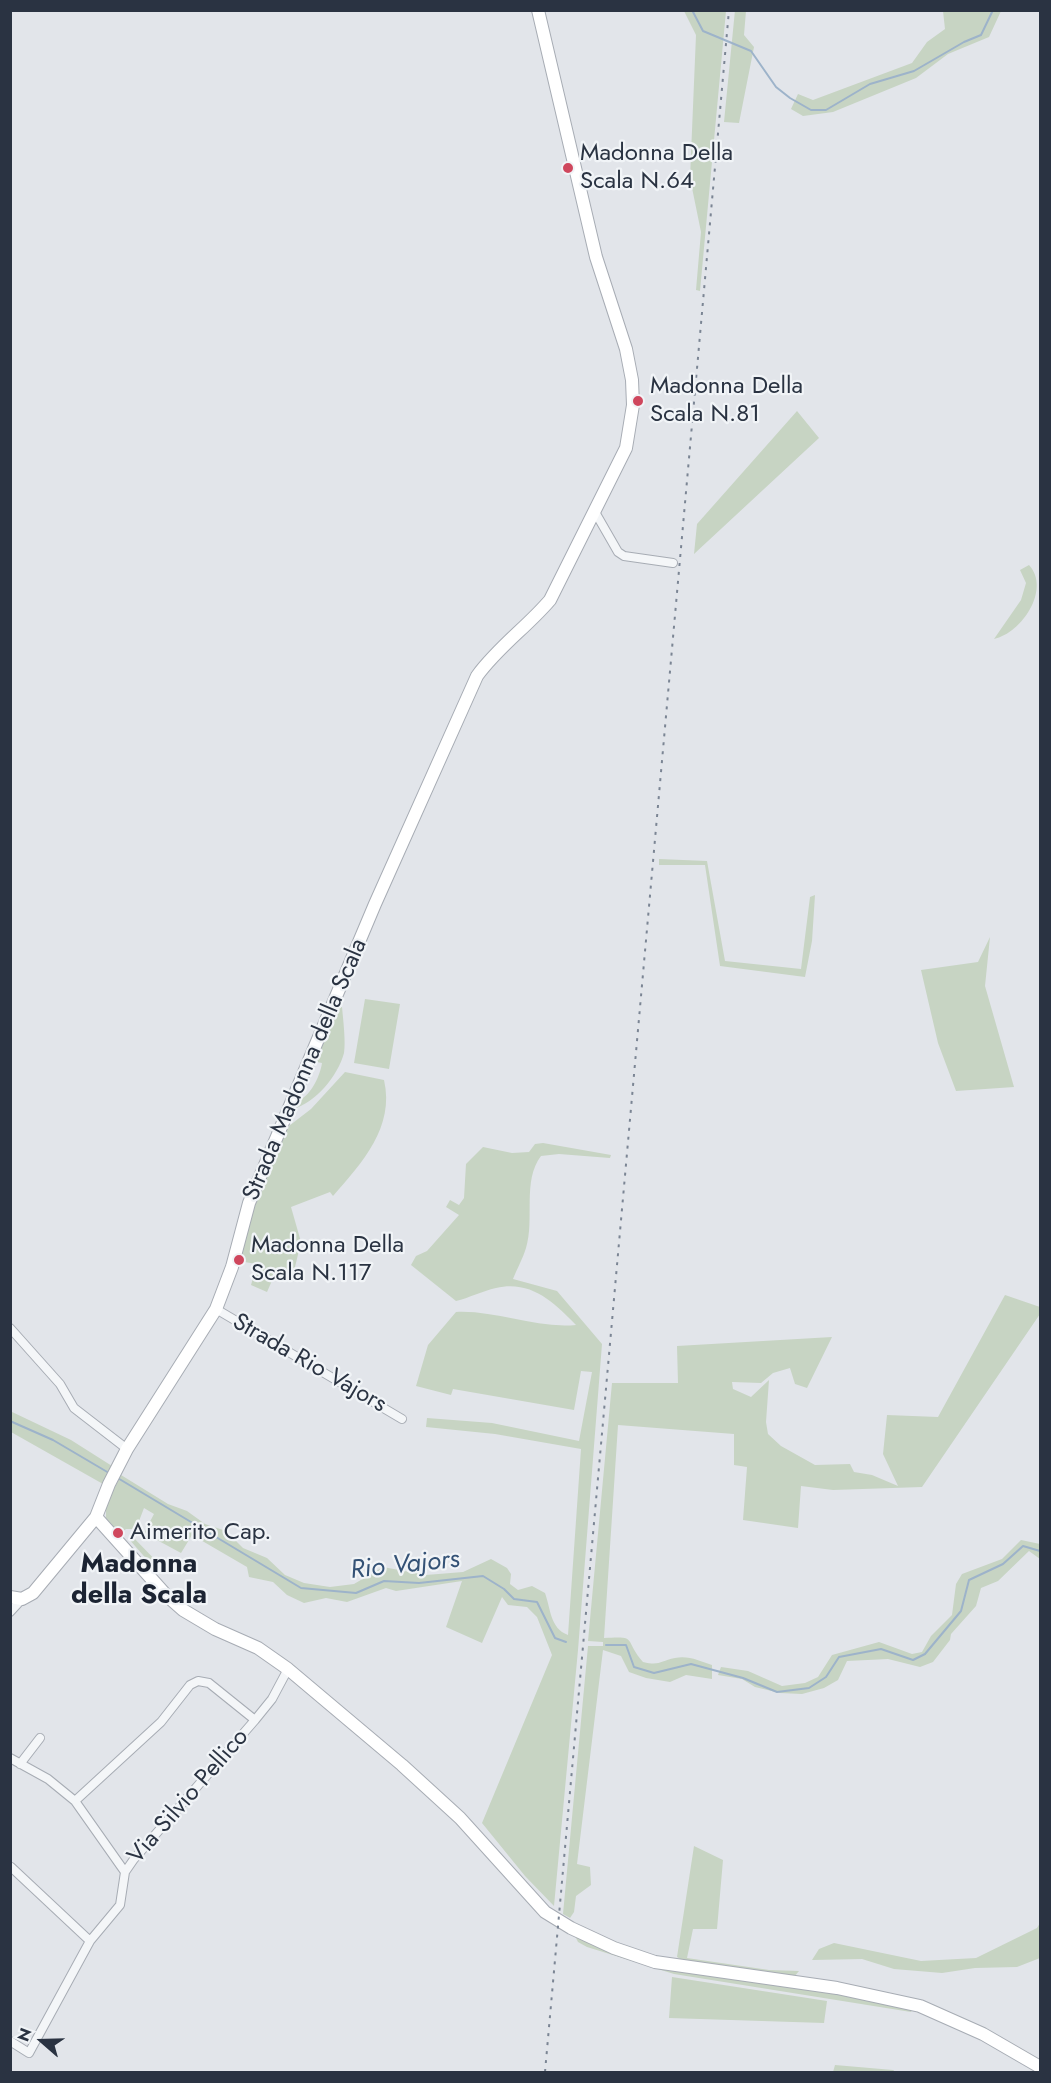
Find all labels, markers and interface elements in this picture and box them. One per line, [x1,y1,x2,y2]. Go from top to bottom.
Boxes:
place label: Madonna Della Scala N.64 [580,140,733,196]
marker: Madonna Della Scala N.64 [561,161,575,175]
place label: Madonna Della Scala N.81 [650,373,803,429]
marker: Madonna Della Scala N.81 [631,394,645,408]
street label: Strada Madonna della Scala [238,935,374,1205]
place label: Madonna Della Scala N.117 [251,1232,404,1288]
marker: Madonna Della Scala N.117 [232,1253,246,1267]
street label: Strada Rio Vajors [227,1308,391,1420]
place label: Aimerito Cap. [130,1519,271,1547]
marker: Aimerito Cap. [111,1526,125,1540]
water label: Rio Vajors [349,1545,461,1587]
district label: Madonna della Scala [71,1549,207,1612]
street label: Via Silvio Pellico [123,1724,255,1870]
north arrow [12,2011,72,2071]
text: N [12,2025,38,2045]

